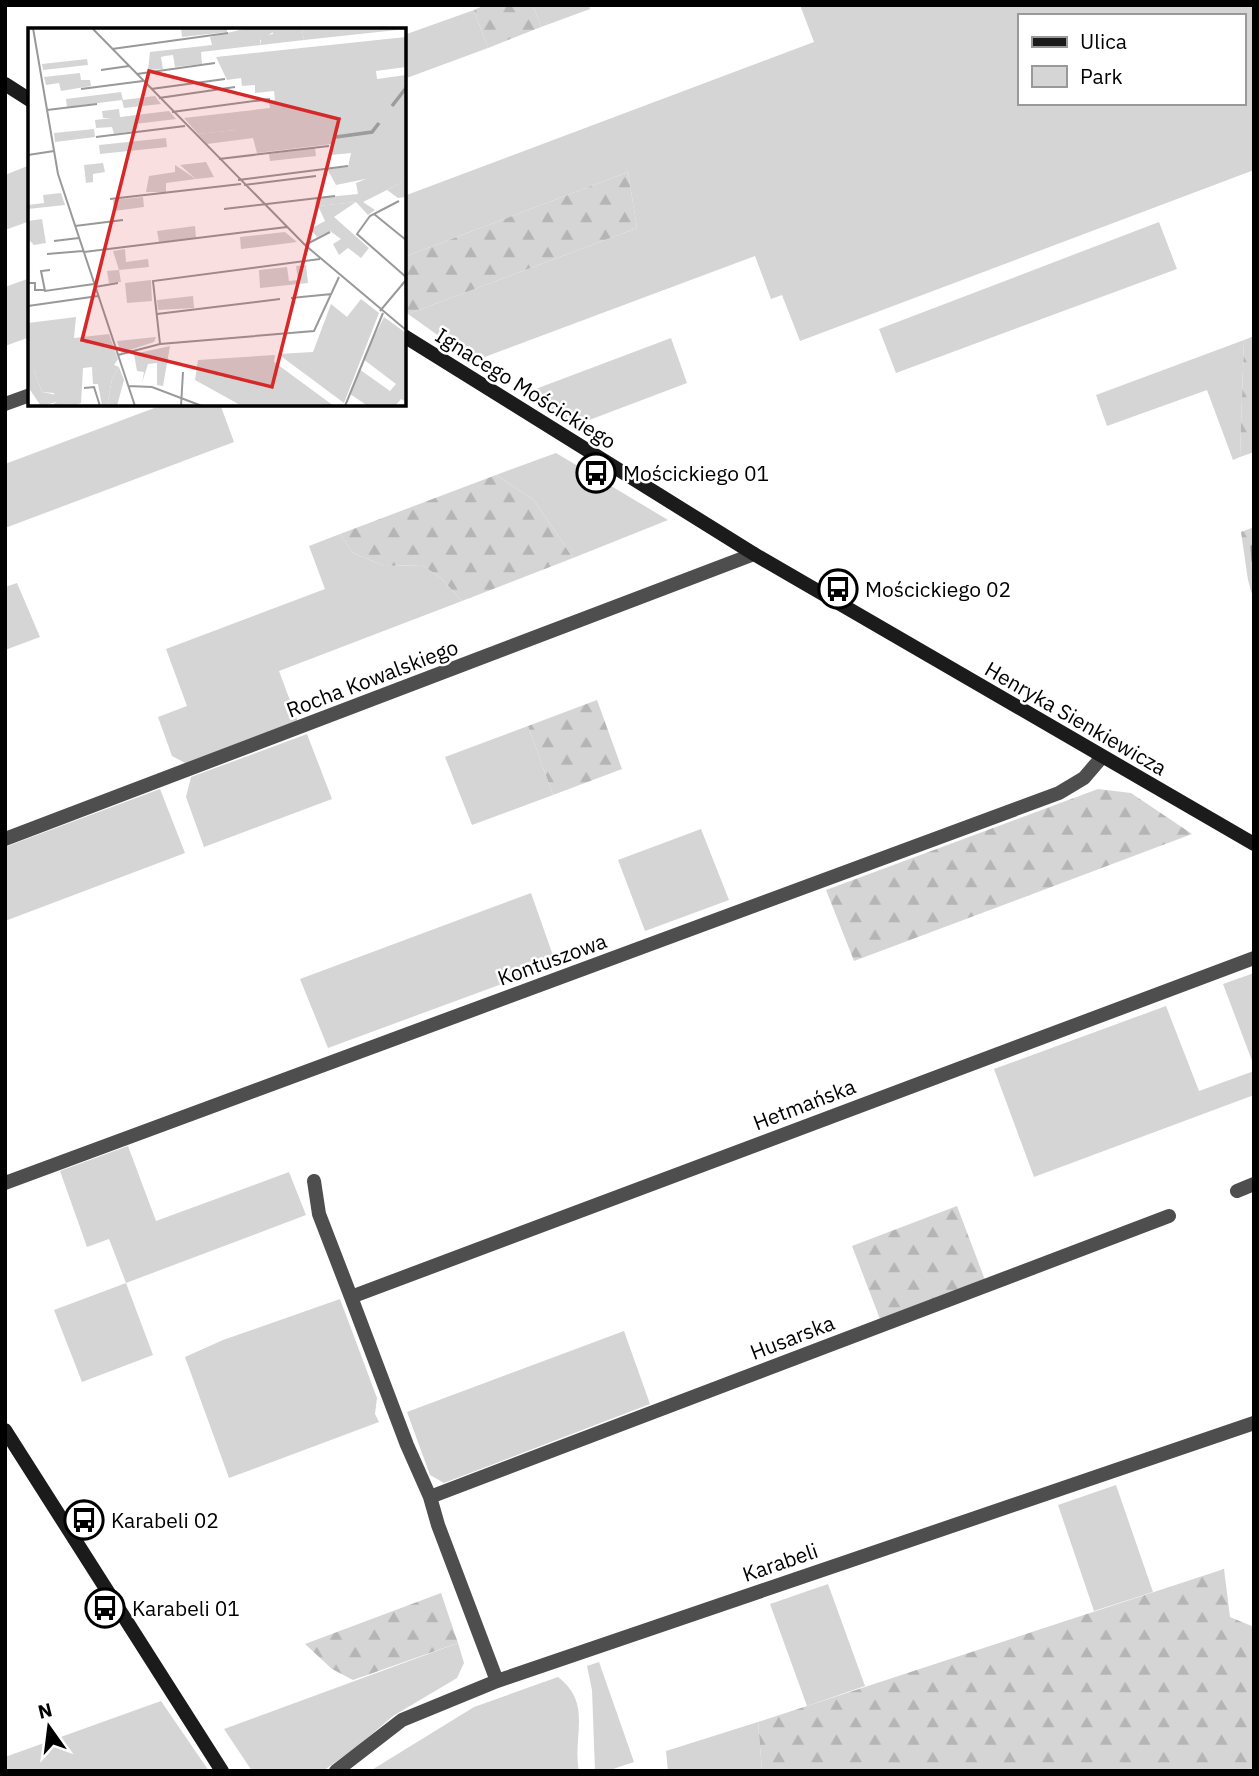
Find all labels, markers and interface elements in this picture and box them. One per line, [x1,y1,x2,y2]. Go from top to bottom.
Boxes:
legend [1018,14,1245,105]
text: Ulica [1080,27,1127,55]
inset map [28,28,406,406]
text: Park [1080,62,1123,90]
street label: Ignacego Mościckiego [430,321,622,455]
bus stop icon: Mościckiego 01 [575,452,617,494]
place label: Mościckiego 01 [623,459,769,487]
bus stop icon: Mościckiego 02 [817,568,859,610]
place label: Mościckiego 02 [865,575,1011,603]
street label: Rocha Kowalskiego [282,632,462,724]
street label: Henryka Sienkiewicza [980,655,1172,781]
street label: Kontuszowa [494,926,610,992]
street label: Hetmańska [749,1072,859,1136]
street label: Husarska [746,1308,838,1366]
bus stop icon: Karabeli 02 [63,1499,105,1541]
place label: Karabeli 02 [111,1506,219,1534]
street label: Karabeli [739,1536,821,1588]
bus stop icon: Karabeli 01 [84,1587,126,1629]
place label: Karabeli 01 [132,1594,240,1622]
north arrow [14,1692,84,1762]
text: N [35,1697,54,1724]

